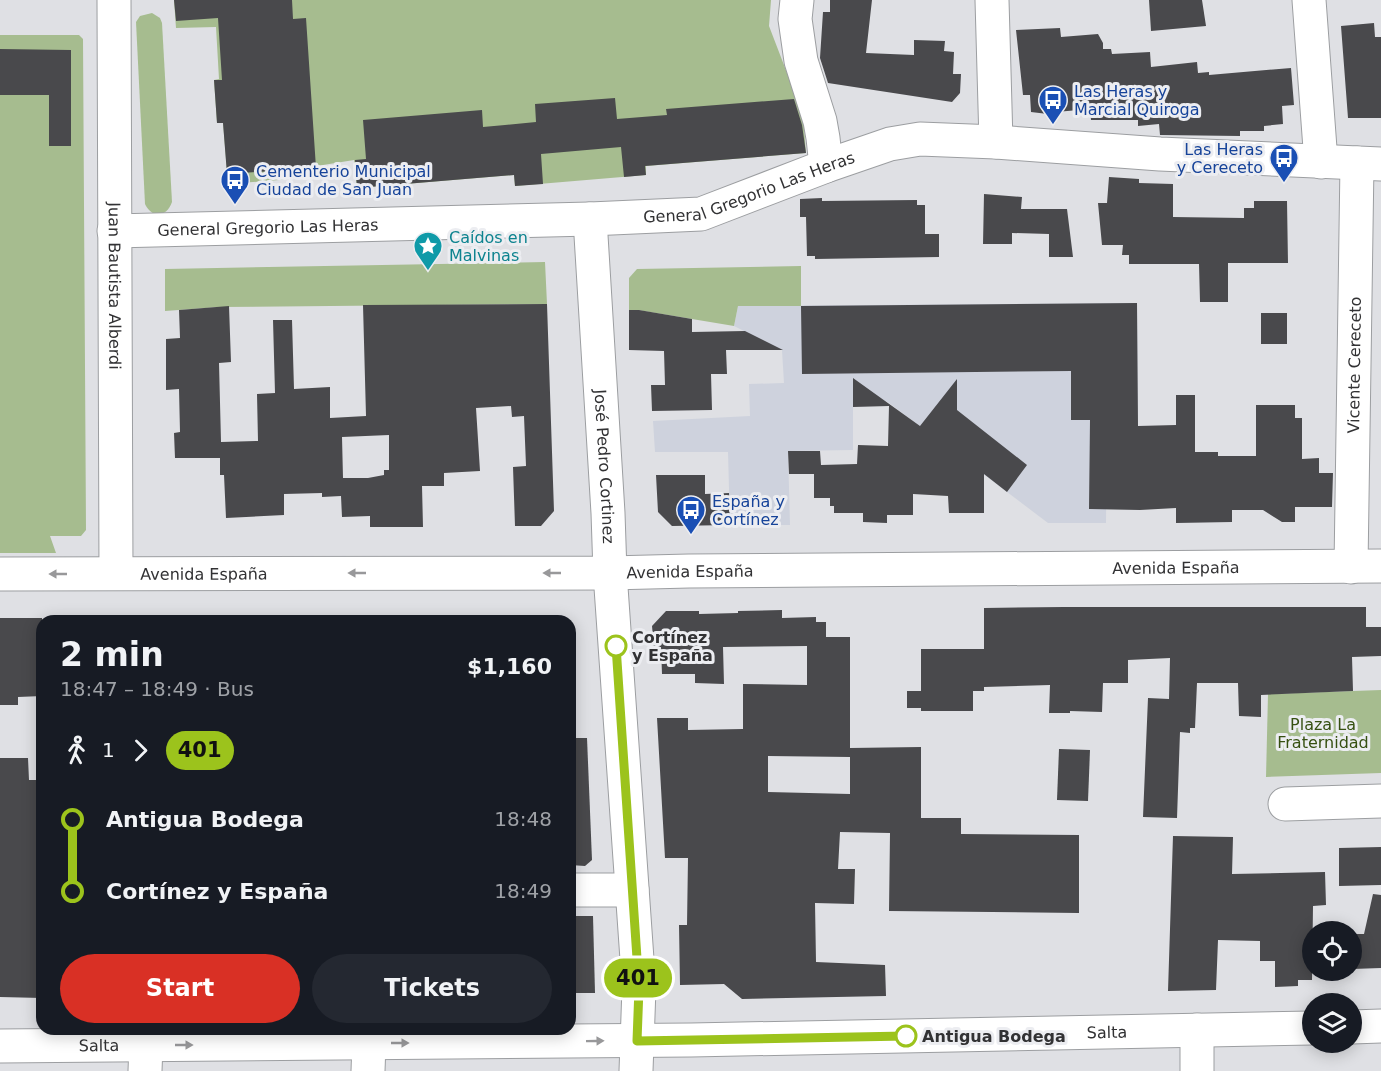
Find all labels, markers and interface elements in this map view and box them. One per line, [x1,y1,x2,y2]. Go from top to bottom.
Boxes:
place label: Las Heras y Marcial Quiroga [1074,82,1200,119]
bus stop icon: Las Heras y Marcial Quiroga [1037,84,1069,126]
place label: Las Heras y Cereceto [1177,140,1263,177]
bus stop icon: Las Heras y Cereceto [1268,142,1300,184]
street label: General Gregorio Las Heras [643,148,857,227]
place label: Cementerio Municipal Ciudad de San Juan [256,162,431,199]
bus stop icon: Cementerio Municipal Ciudad de San Juan [219,164,251,206]
street label: Juan Bautista Alberdi [105,201,124,370]
street label: General Gregorio Las Heras [157,215,379,240]
place label: Caídos en Malvinas [449,228,528,265]
place icon: Caídos en Malvinas [412,230,444,272]
street label: Vicente Cereceto [1344,296,1365,434]
street label: José Pedro Cortinez [590,388,618,544]
place label: España y Cortínez [712,492,785,529]
bus stop icon: España y Cortínez [675,494,707,536]
street label: Avenida España [1112,558,1240,578]
street label: Avenida España [626,562,754,583]
street label: Avenida España [140,565,268,584]
one-way arrow [347,568,366,578]
one-way arrow [542,568,561,578]
one-way arrow [48,569,67,579]
place label: Cortínez y España [632,628,713,665]
text: 2 min [60,635,164,674]
marker: Cortínez y España [605,635,627,657]
text: $1,160 [467,654,552,679]
text: 18:47 – 18:49 · Bus [60,677,254,701]
park label: Plaza La Fraternidad [1277,715,1369,752]
icon: walk [60,734,93,767]
icon: forward [124,734,157,767]
text: 1 [102,738,115,762]
text: 401 [178,738,222,762]
text: Antigua Bodega [106,807,304,832]
text: 18:48 [494,807,552,831]
text: Cortínez y España [106,879,328,904]
text: 18:49 [494,879,552,903]
map controls [1302,921,1362,1053]
button: locate [1302,921,1362,981]
button: Start [60,954,300,1023]
button: Tickets [312,954,552,1023]
line badge: 401 [604,958,672,998]
text: 401 [616,966,660,990]
button: layers [1302,993,1362,1053]
street label: Salta [1086,1023,1127,1042]
marker: Antigua Bodega [895,1025,917,1047]
place label: Antigua Bodega [922,1027,1066,1046]
street label: Salta [79,1036,119,1055]
one-way arrow [586,1036,605,1046]
one-way arrow [391,1038,410,1048]
one-way arrow [175,1040,194,1050]

